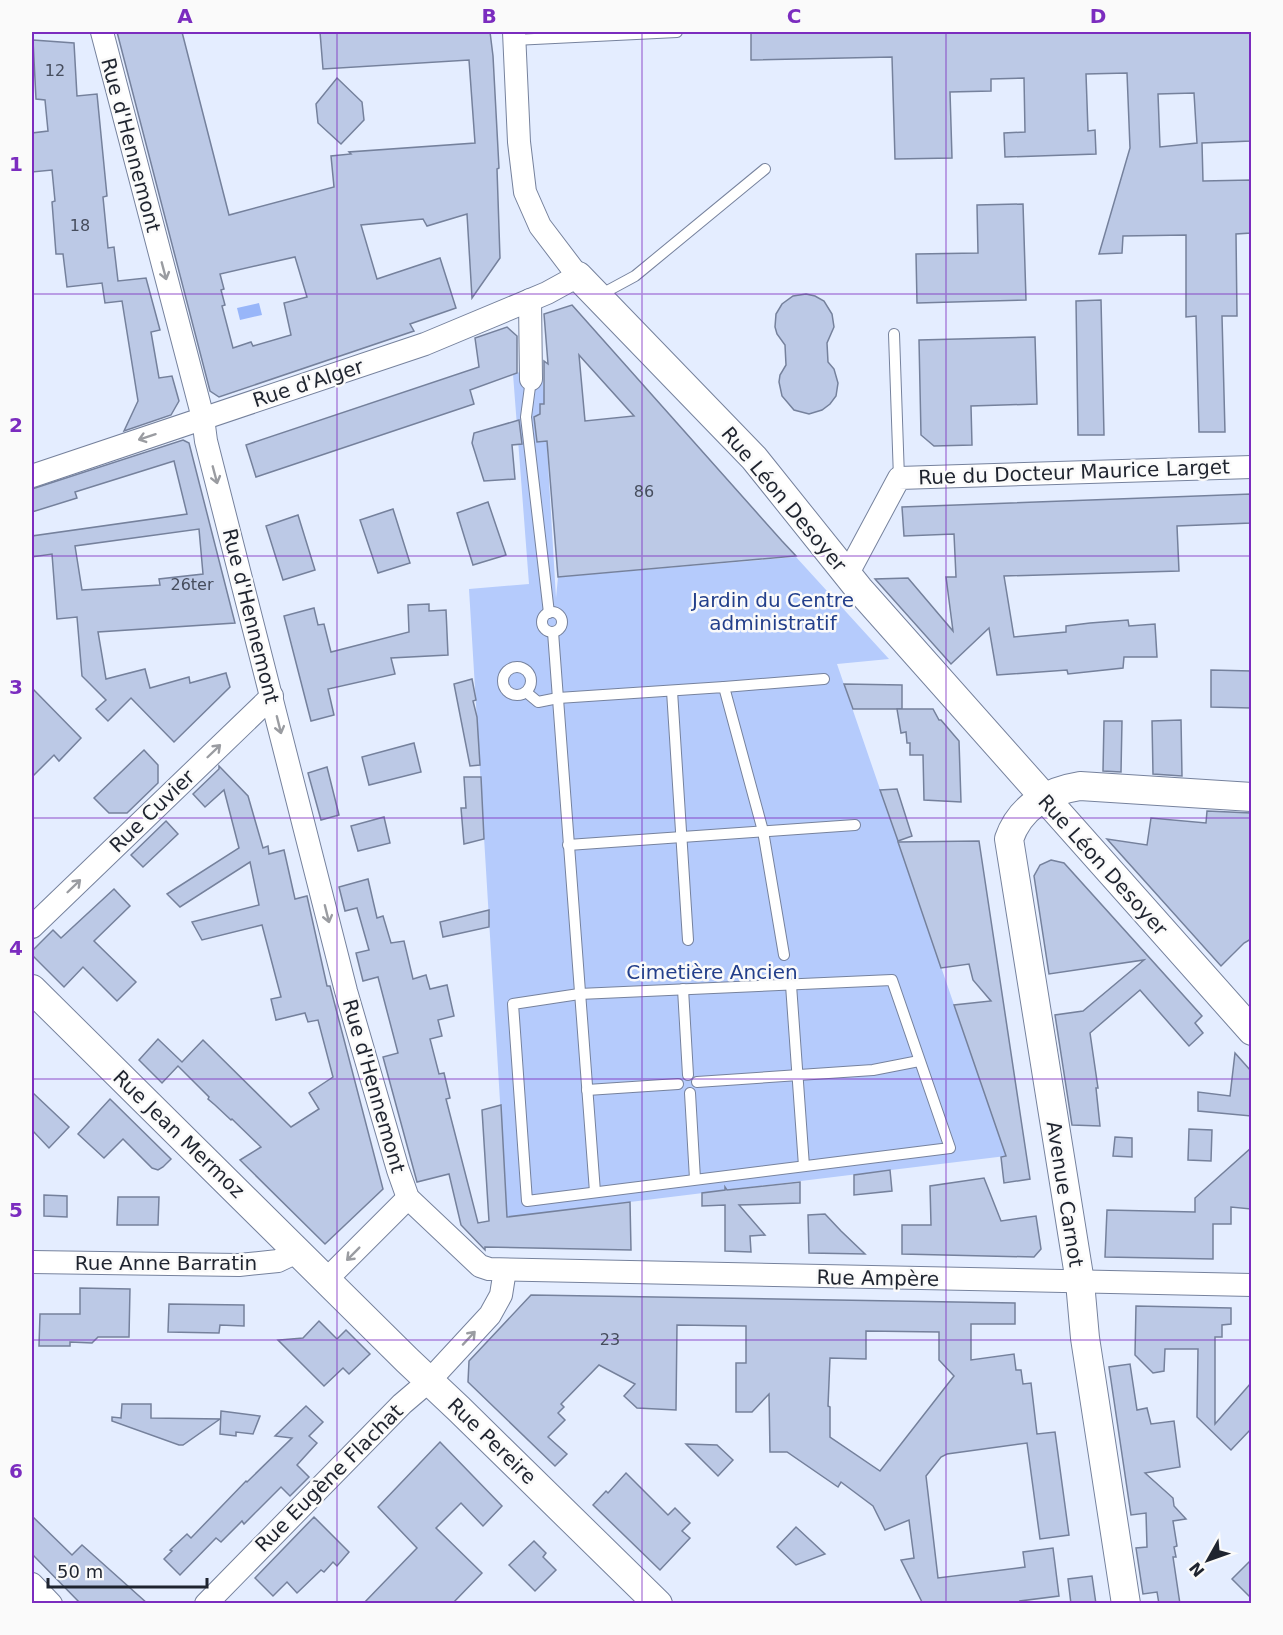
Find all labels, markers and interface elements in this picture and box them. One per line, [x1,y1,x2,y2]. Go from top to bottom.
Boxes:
text: A [177,4,193,28]
text: B [481,4,497,28]
text: C [787,4,801,28]
text: D [1090,4,1106,28]
street label: Rue d'Hennemont [96,55,166,235]
house number: 12 [45,61,65,80]
text: 1 [9,152,23,176]
house number: 18 [70,216,90,235]
one-way arrow [159,261,171,280]
street label: Rue d'Alger [250,354,367,412]
text: 2 [9,413,23,437]
street label: Rue Léon Desoyer [716,422,852,577]
one-way arrow [138,432,157,443]
street label: Rue du Docteur Maurice Larget [918,455,1230,489]
one-way arrow [210,466,221,485]
house number: 86 [634,482,654,501]
street label: Rue d'Hennemont [218,526,284,706]
house number: 26ter [170,575,214,594]
park label: Jardin du Centre administratif [690,588,854,635]
text: 3 [9,675,23,699]
one-way arrow [274,715,285,734]
one-way arrow [207,744,222,759]
street label: Rue Cuvier [104,764,200,857]
street label: Rue Léon Desoyer [1033,790,1173,941]
one-way arrow [66,879,81,894]
one-way arrow [322,904,333,923]
text: 4 [9,936,23,960]
park label: Cimetière Ancien [626,960,798,984]
street label: Rue d'Hennemont [338,996,410,1176]
street label: Rue Jean Mermoz [108,1065,250,1203]
street label: Avenue Carnot [1042,1119,1088,1269]
text: 5 [9,1198,23,1222]
one-way arrow [345,1246,360,1261]
street label: Rue Anne Barratin [75,1251,257,1275]
street label: Rue Ampère [817,1265,939,1291]
one-way arrow [461,1330,476,1345]
house number: 23 [600,1330,620,1349]
street label: Rue Pereire [443,1393,541,1489]
street label: Rue Eugène Flachat [250,1399,408,1557]
text: 6 [9,1459,23,1483]
north arrow [1178,1530,1238,1590]
scale bar [48,1551,207,1589]
text: N [1185,1558,1208,1581]
text: 50 m [57,1561,103,1582]

